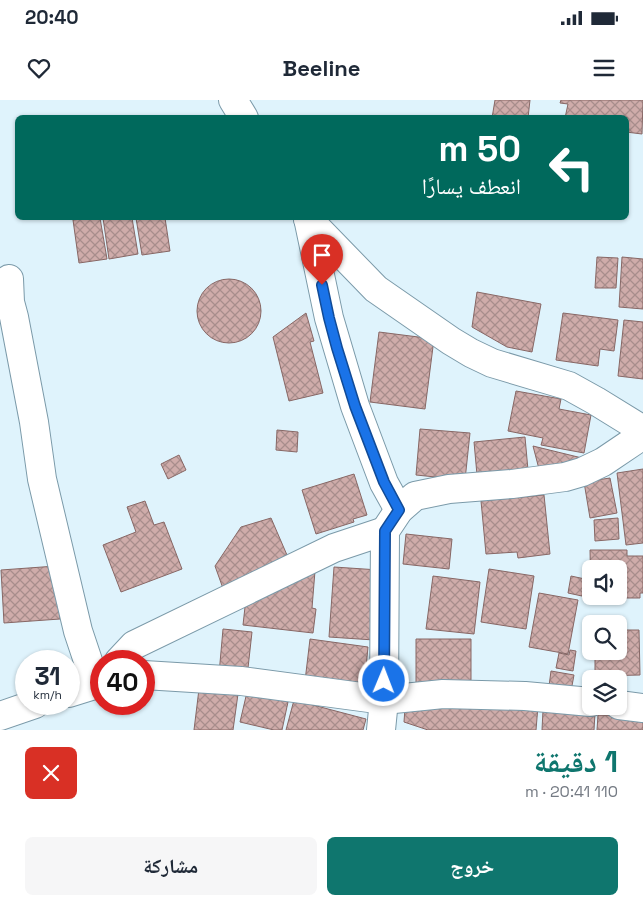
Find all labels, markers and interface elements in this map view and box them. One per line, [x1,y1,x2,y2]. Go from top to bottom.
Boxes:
text: 20:40 [25,5,79,30]
icon: heart [25,54,53,82]
text: Beeline [283,54,360,82]
icon: menu [590,54,618,82]
text: 50 m [439,127,521,171]
icon: left [539,135,604,200]
text: انعطف يسارًا [422,172,521,200]
pin [301,234,343,285]
icon: arrive [308,241,336,269]
map controls [582,560,627,715]
button: sound [582,560,627,605]
button: search [582,615,627,660]
speed limit sign: 40 [90,650,155,715]
position arrow [357,654,409,706]
text: 31 [34,660,61,692]
button: layers [582,670,627,715]
text: km/h [33,687,62,703]
text: 1 دقيقة [534,742,618,781]
button: close [25,747,77,799]
text: 110 m · 20:41 [525,781,618,802]
button: مشاركة [25,837,317,895]
button: خروج [327,837,618,895]

